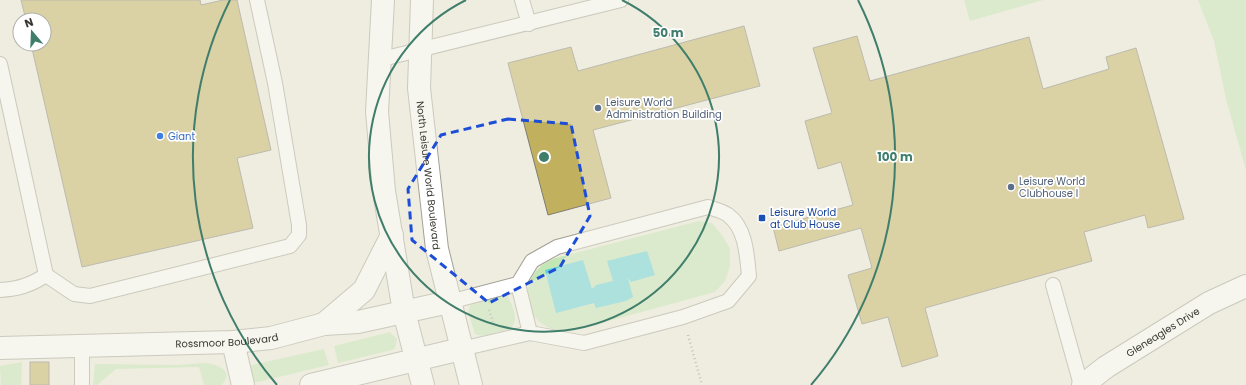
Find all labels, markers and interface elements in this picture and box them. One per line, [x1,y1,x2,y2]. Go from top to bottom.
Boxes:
north arrow [12,12,52,52]
text: N [22,14,35,31]
text: 50 m [653,24,684,41]
place label: Leisure World Administration Building [606,95,722,122]
street label: North Leisure World Boulevard [413,100,445,251]
marker: Leisure World Administration Building [593,103,603,113]
place label: Giant [168,129,195,144]
marker: Giant [155,131,165,141]
text: 100 m [877,148,913,165]
centre of rings [537,150,551,164]
place label: Leisure World Clubhouse I [1019,174,1085,201]
marker: Leisure World Clubhouse I [1006,182,1016,192]
place label: Leisure World at Club House [770,205,840,232]
marker: Leisure World at Club House [757,213,767,223]
street label: Gleneagles Drive [1123,303,1202,360]
street label: Rossmoor Boulevard [175,329,280,351]

